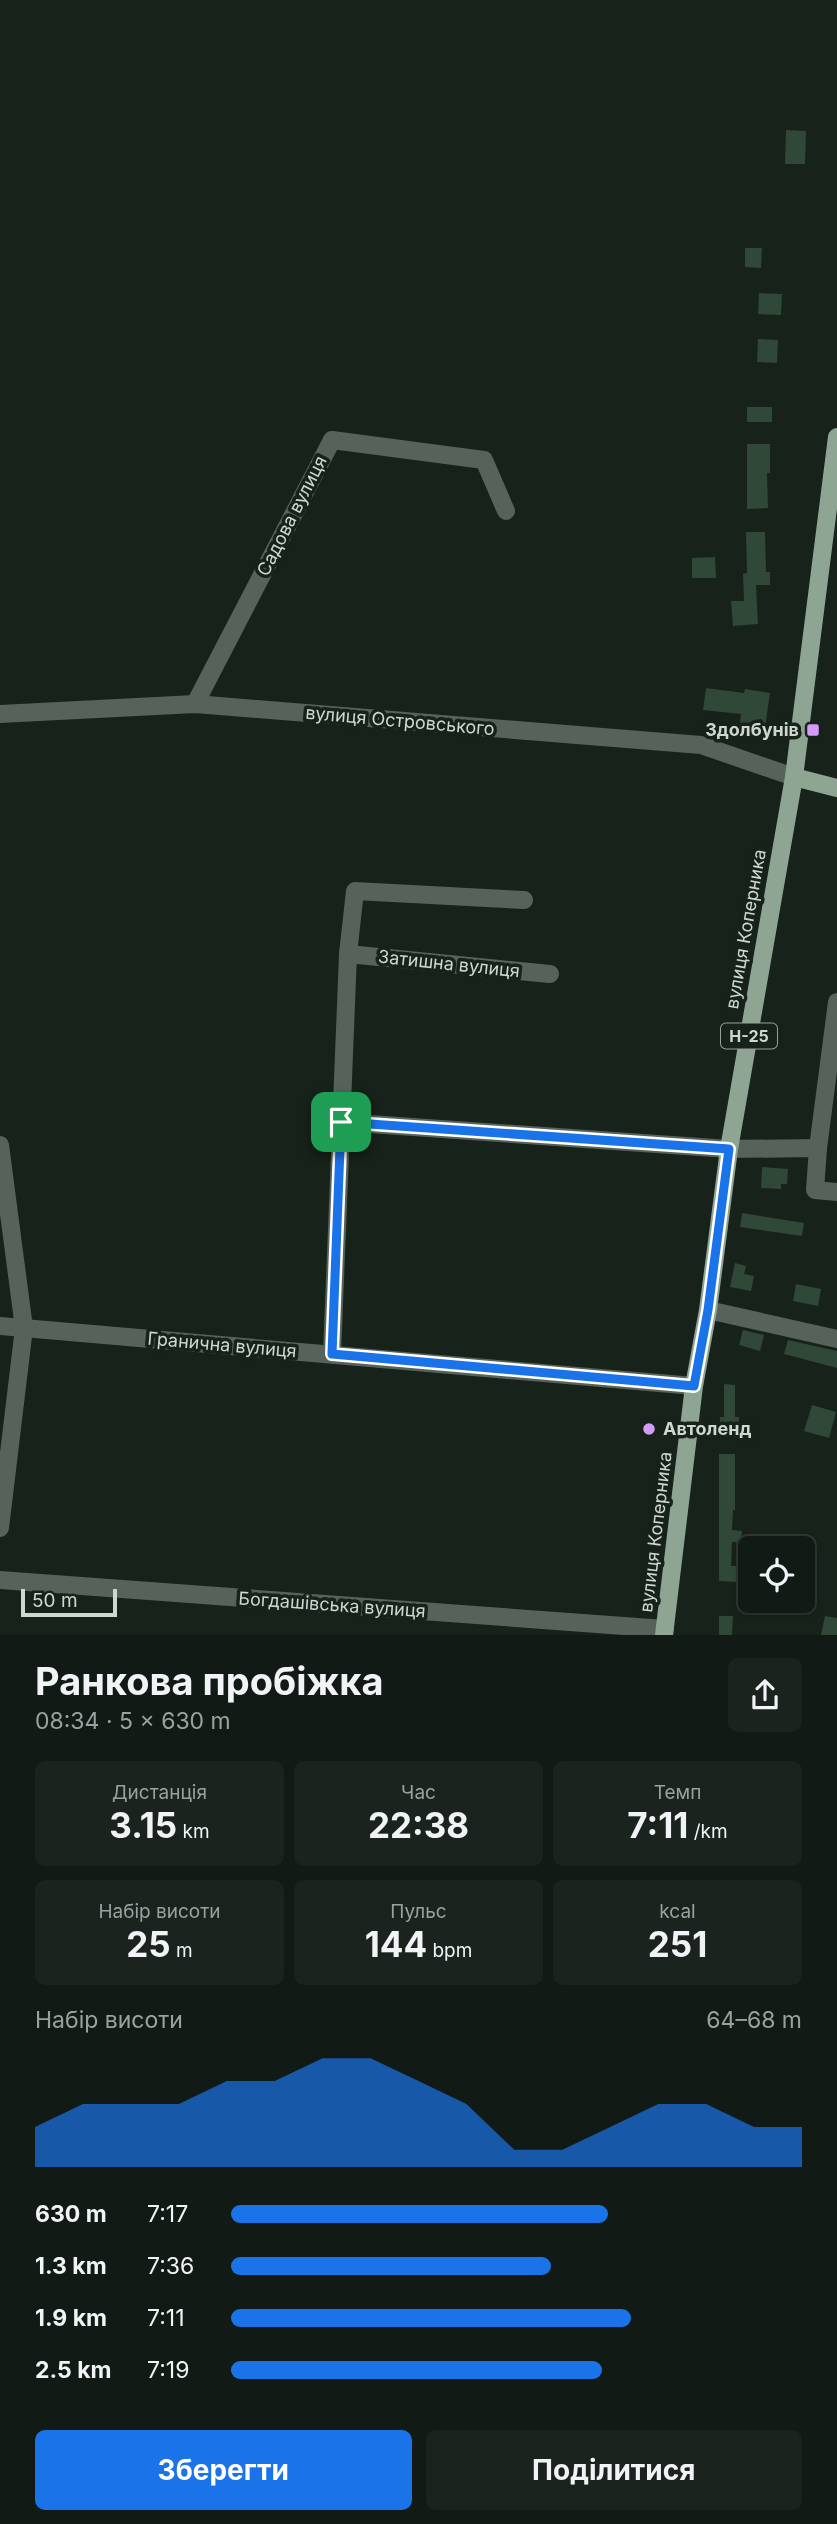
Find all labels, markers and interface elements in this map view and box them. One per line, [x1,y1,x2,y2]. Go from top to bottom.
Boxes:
street label: Садова вулиця [252,452,331,579]
street label: вулиця Островського [305,702,495,739]
place label: Здолбунів [705,719,799,740]
marker: Здолбунів [805,722,821,738]
street label: вулиця Коперника [721,847,770,1010]
street label: Затишна вулиця [377,946,521,981]
road number: Н-25 [721,1024,777,1048]
pin [311,1092,371,1152]
icon: arrive [322,1103,360,1141]
street label: Гранична вулиця [147,1328,297,1361]
place label: Автоленд [663,1418,751,1439]
marker: Автоленд [641,1421,657,1437]
street label: вулиця Коперника [635,1450,676,1613]
map controls [738,1536,815,1613]
button: locate [738,1536,815,1613]
scale bar [21,1586,117,1618]
street label: Богдашівська вулиця [238,1587,426,1622]
text: 50 m [32,1589,78,1612]
text: Ранкова пробіжка [35,1658,384,1704]
button: share [728,1658,802,1732]
text: 08:34 · 5 × 630 m [35,1707,231,1735]
text: Дистанція [112,1781,207,1804]
text: Час [401,1781,436,1804]
text: Темп [654,1781,701,1804]
text: 3.15 [109,1804,177,1846]
text: 22:38 [368,1804,469,1846]
text: 7:11 [627,1804,688,1846]
text: km [177,1820,210,1843]
text: /km [688,1820,728,1843]
text: Набір висоти [98,1900,221,1923]
text: Пульс [390,1900,447,1923]
text: kcal [659,1900,696,1923]
text: 25 [126,1923,171,1965]
text: 144 [365,1923,427,1965]
text: 251 [648,1923,707,1965]
text: m [171,1939,193,1962]
text: bpm [427,1939,472,1962]
text: Набір висоти [35,2006,183,2034]
text: 64–68 m [706,2006,802,2034]
text: 630 m [35,2200,107,2228]
text: 7:17 [147,2200,188,2228]
text: 1.3 km [35,2252,107,2280]
text: 7:36 [147,2252,194,2280]
text: 1.9 km [35,2304,107,2332]
text: 7:11 [147,2304,185,2332]
text: 2.5 km [35,2356,112,2384]
text: 7:19 [147,2356,190,2384]
button: Зберегти [35,2430,412,2510]
button: Поділитися [426,2430,802,2510]

